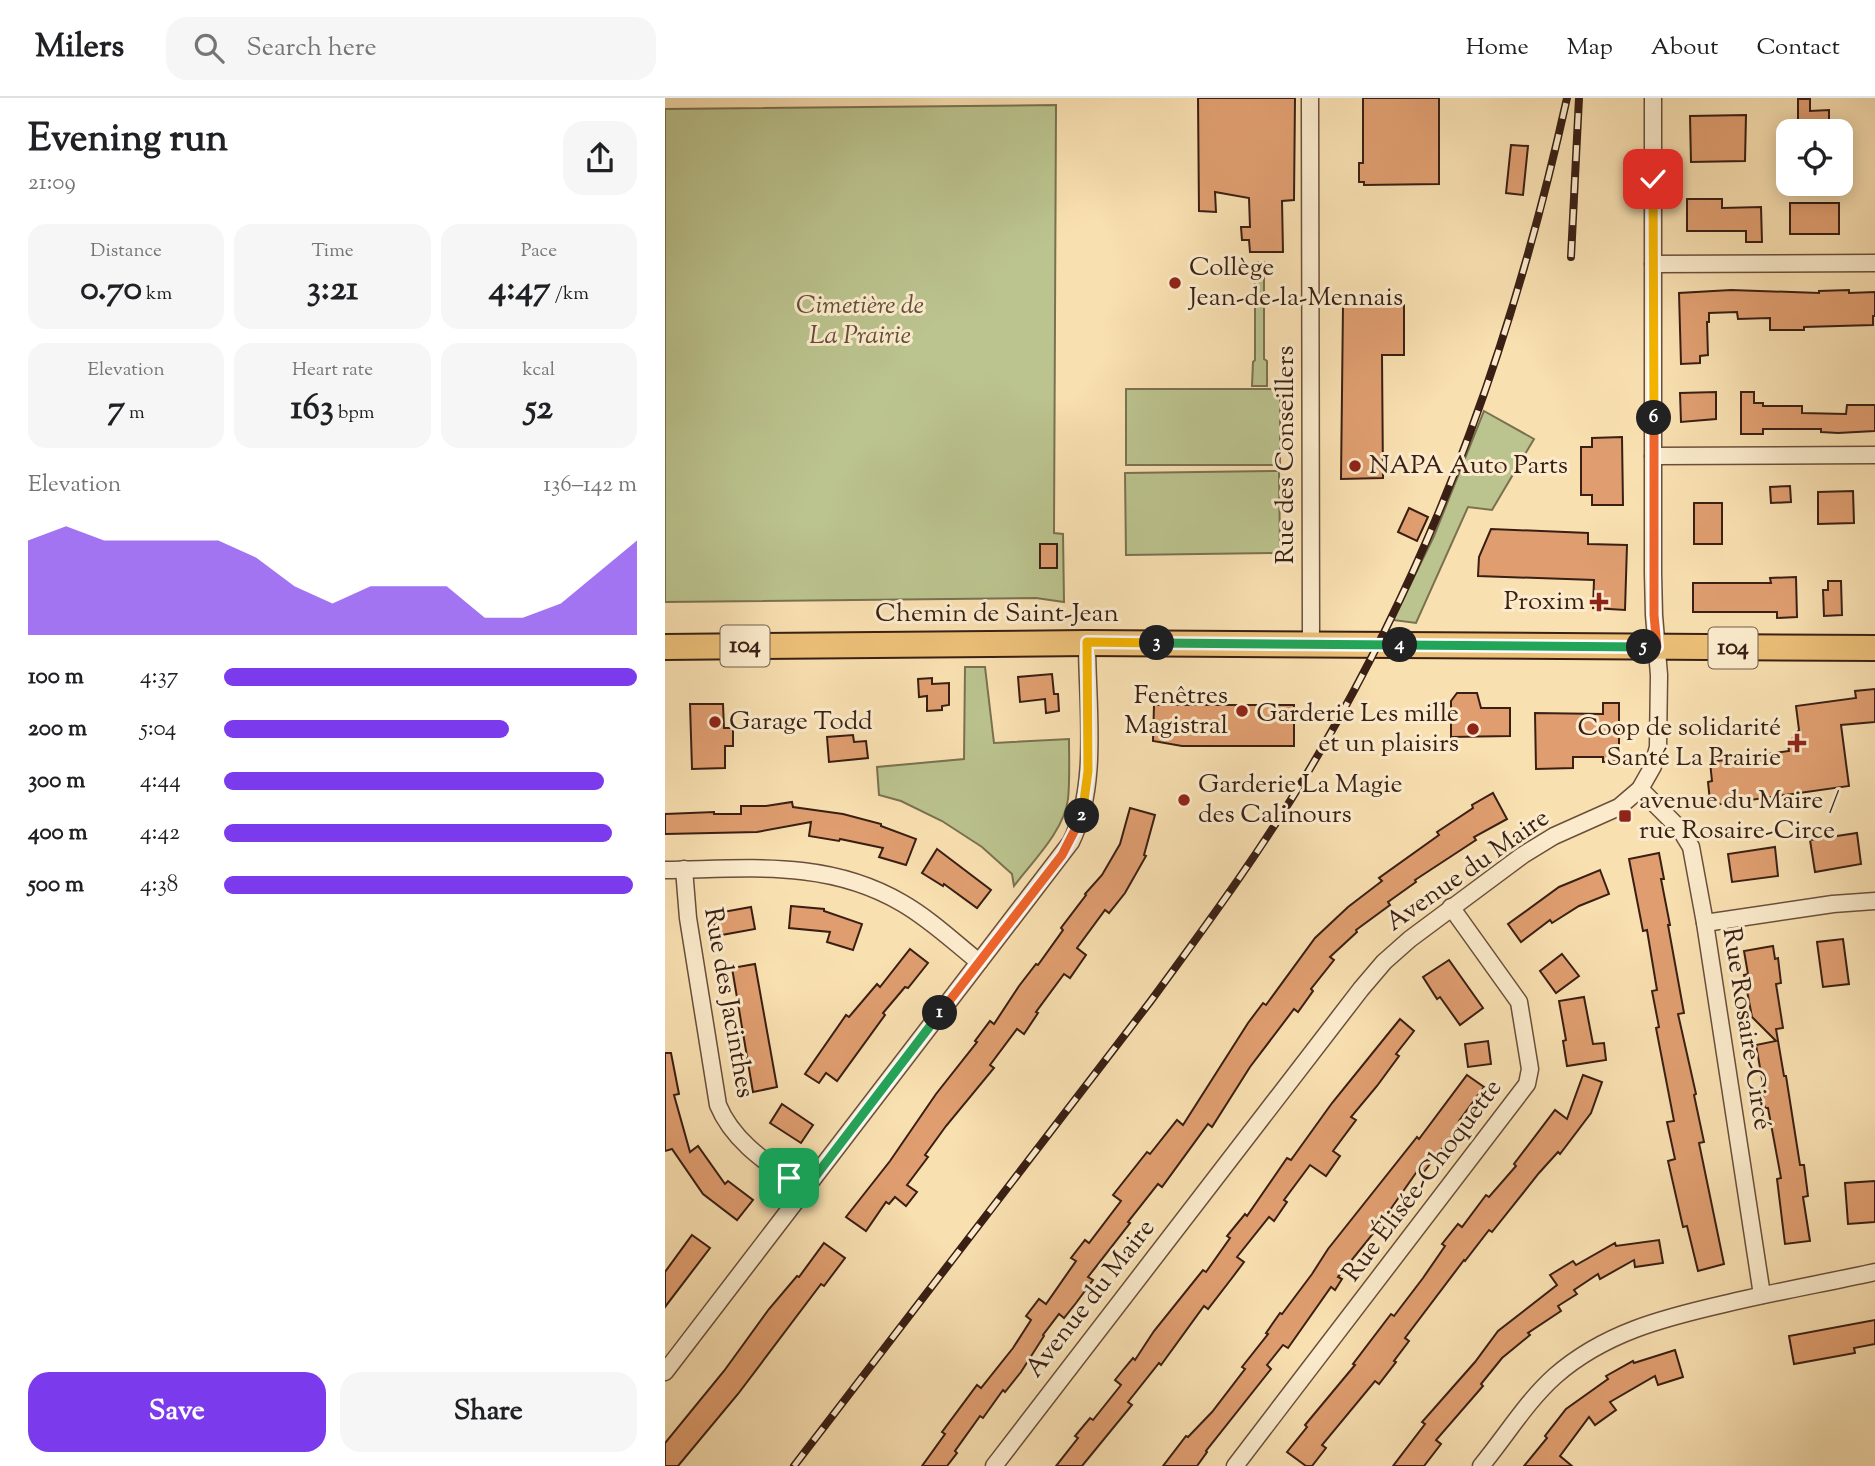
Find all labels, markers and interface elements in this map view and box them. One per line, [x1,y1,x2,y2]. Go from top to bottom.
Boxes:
search box [166,17,656,80]
text: Milers [35,24,124,72]
icon: search [190,29,228,67]
text: Search here [246,30,377,67]
text: Home [1466,31,1529,65]
text: Map [1567,31,1613,65]
text: About [1651,31,1718,65]
text: Contact [1756,31,1840,65]
text: Evening run [28,114,228,168]
map controls [1776,119,1853,196]
button: locate [1776,119,1853,196]
button: share [563,121,637,195]
pin [1623,149,1683,209]
icon: check [1634,160,1672,198]
text: 21:09 [28,167,76,200]
text: Distance [90,238,162,265]
text: Time [311,238,354,265]
text: Pace [521,238,557,265]
place label: Collège Jean-de-la-Mennais [1187,250,1403,317]
text: 0.70 [80,265,142,316]
text: 3:21 [307,265,358,316]
text: 4:47 [489,265,551,316]
marker: Collège Jean-de-la-Mennais [1167,275,1183,291]
text: km [142,281,172,308]
text: /km [551,281,589,308]
park label: Cimetière de La Prairie [796,288,924,355]
street label: Rue des Conseillers [1268,346,1305,564]
text: Elevation [88,357,165,384]
text: Heart rate [292,357,373,384]
text: kcal [522,357,555,384]
text: 7 [108,384,125,435]
text: 163 [291,384,334,435]
text: 52 [525,384,553,435]
text: m [125,400,145,427]
text: bpm [334,400,374,427]
pin: 6 [1637,400,1671,436]
text: 6 [1649,404,1658,431]
place label: NAPA Auto Parts [1369,448,1568,485]
marker: NAPA Auto Parts [1347,458,1363,474]
text: Elevation [28,469,121,502]
text: 136–142 m [543,469,637,502]
place label: Proxim [1504,584,1585,621]
marker: Proxim [1591,594,1607,610]
street label: Chemin de Saint-Jean [875,596,1119,633]
road number: 104 [721,626,769,666]
pin: 3 [1140,626,1175,660]
pin: 4 [1383,628,1417,662]
road number: 104 [1709,628,1757,668]
text: 3 [1153,629,1160,656]
pin: 5 [1627,630,1661,664]
text: 4 [1395,631,1404,658]
text: 5 [1640,633,1647,660]
text: 100 m [28,661,84,694]
text: 4:37 [140,661,178,694]
place label: Fenêtres Magistral [1124,678,1228,745]
place label: Garderie Les mille et un plaisirs [1256,696,1459,763]
marker: Fenêtres Magistral [1234,703,1250,719]
place label: Garage Todd [729,704,873,741]
place label: Coop de solidarité Santé La Prairie [1577,710,1781,777]
text: 200 m [28,713,87,746]
text: 5:04 [140,713,176,746]
marker: Garage Todd [707,714,723,730]
marker: Garderie Les mille et un plaisirs [1465,721,1481,737]
marker: Coop de solidarité Santé La Prairie [1787,733,1807,753]
text: 300 m [28,765,85,798]
text: 4:44 [140,765,181,798]
place label: Garderie La Magie des Calinours [1198,767,1403,834]
place label: avenue du Maire / rue Rosaire-Circe [1639,783,1840,850]
marker: Garderie La Magie des Calinours [1176,792,1192,808]
pin: 2 [1065,798,1099,834]
street label: Avenue du Maire [1379,801,1557,941]
text: 2 [1077,802,1086,829]
marker: avenue du Maire / rue Rosaire-Circe [1617,808,1633,824]
text: 400 m [28,817,88,850]
text: 4:42 [140,817,180,850]
text: 500 m [28,869,84,902]
text: 4:38 [140,869,178,902]
street label: Rue des Jacinthes [693,905,763,1101]
street label: Rue Rosaire-Circé [1712,925,1780,1133]
pin: 1 [923,996,957,1030]
text: 1 [936,999,943,1026]
street label: Rue Élisée-Choquette [1334,1072,1512,1290]
pin [759,1148,819,1208]
icon: arrive [770,1159,808,1197]
street label: Avenue du Maire [1017,1212,1165,1386]
button: Save [28,1372,326,1452]
button: Share [340,1372,637,1452]

